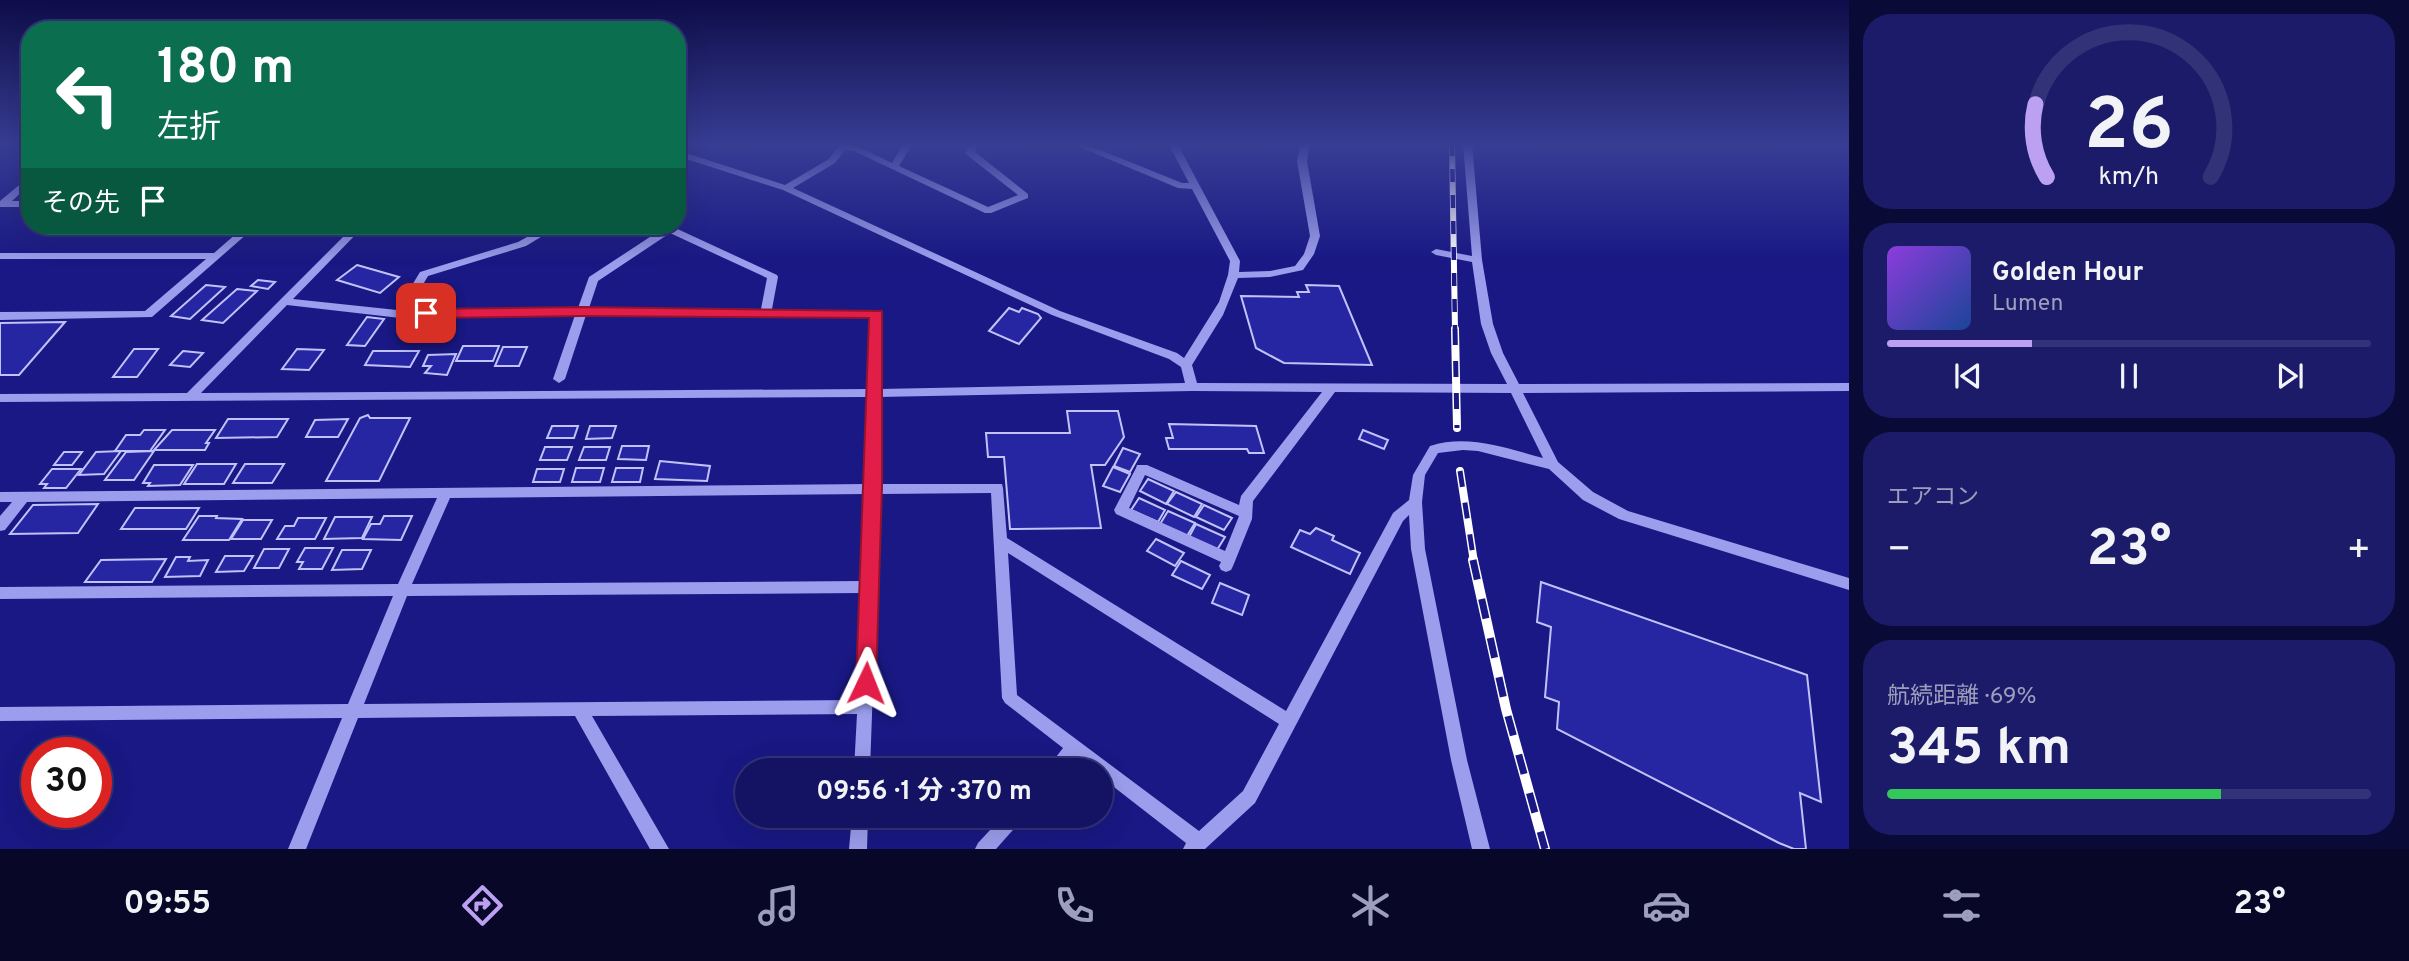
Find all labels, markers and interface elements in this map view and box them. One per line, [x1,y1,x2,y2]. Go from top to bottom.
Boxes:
text: 180 m [157,39,294,101]
icon: left [42,49,133,140]
text: 26 [2084,84,2174,176]
text: 左折 [157,109,221,149]
text: km/h [2099,162,2159,194]
icon: arrive [134,182,172,220]
text: その先 [42,188,120,221]
text: Golden Hour [1992,257,2143,290]
pin [396,283,456,343]
text: Lumen [1992,290,2063,319]
icon: arrive [407,294,445,332]
icon: previous [1949,357,1987,395]
icon: pause [2110,357,2148,395]
icon: next [2271,357,2309,395]
text: エアコン [1887,484,1979,513]
text: 23° [2087,518,2171,584]
text: − [1887,527,1912,576]
text: + [2346,527,2371,576]
position arrow [829,646,903,720]
text: 航続距離 · 69% [1887,683,2036,712]
text: 345 km [1887,717,2071,783]
speed limit sign: 30 [21,737,112,828]
text: 09:56 · 1 分 · 370 m [816,776,1032,809]
icon: directions [458,881,507,930]
icon: music [754,881,803,930]
icon: phone [1050,881,1099,930]
icon: climate [1346,881,1395,930]
icon: car [1642,881,1691,930]
icon: filters [1937,881,1986,930]
text: 09:55 [123,885,211,925]
text: 23° [2233,885,2285,925]

